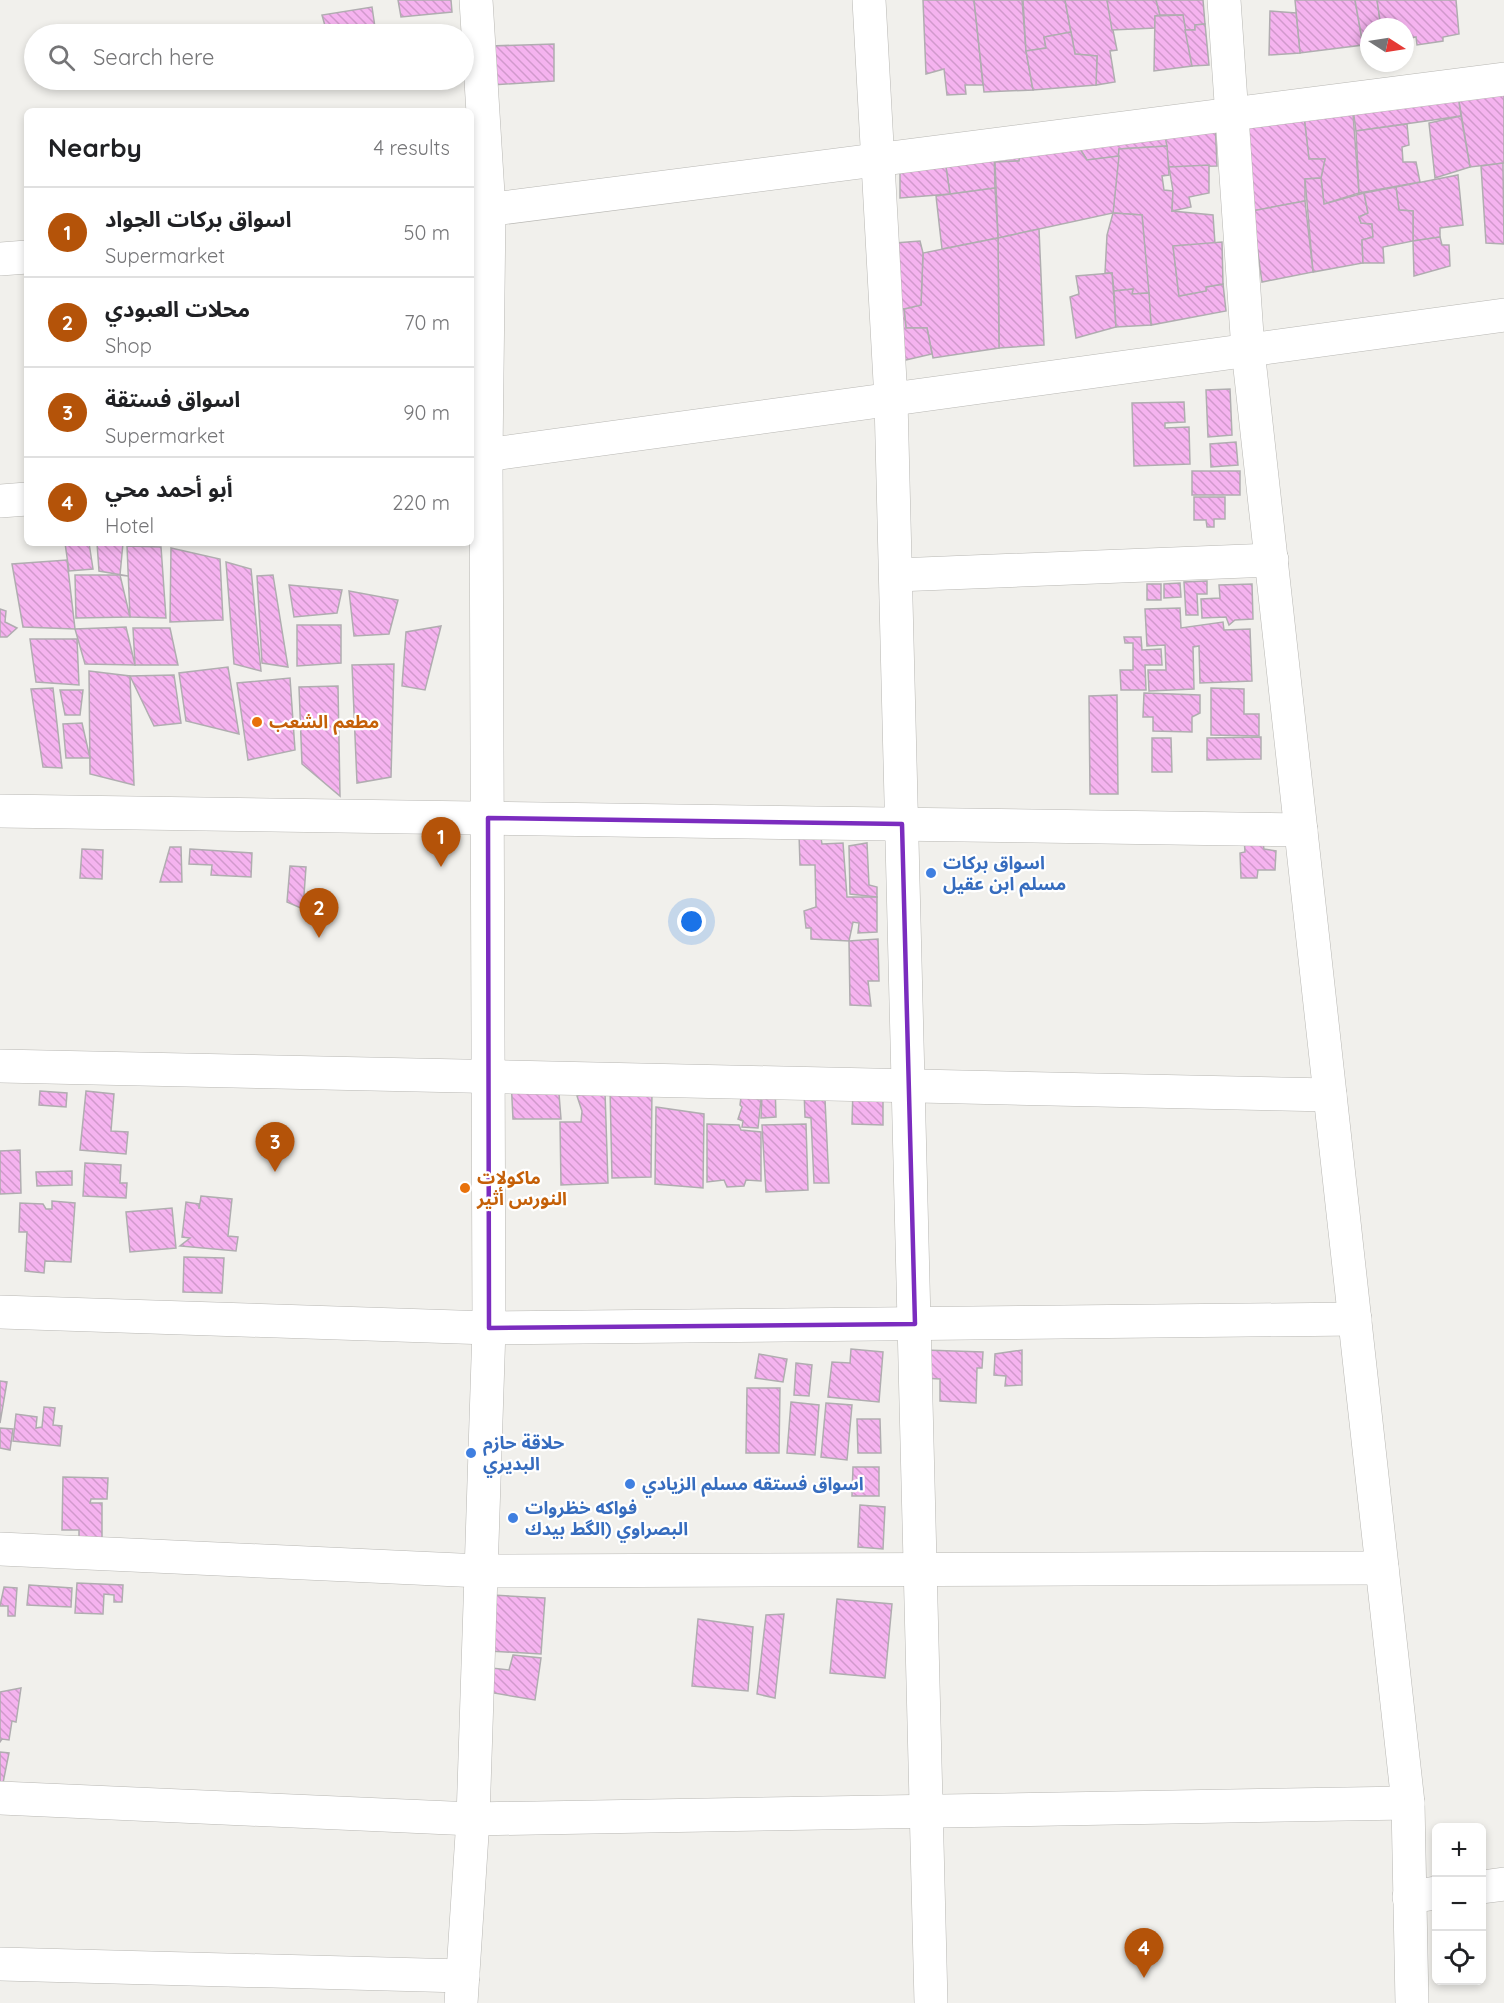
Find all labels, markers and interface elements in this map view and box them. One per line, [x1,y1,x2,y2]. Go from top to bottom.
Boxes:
north arrow [1360,18,1414,72]
search box [24,24,474,90]
icon: search [45,41,78,74]
text: Search here [93,43,214,71]
text: Nearby [48,131,142,164]
text: 4 results [374,135,450,160]
text: اسواق بركات الجواد [105,205,291,233]
text: 1 [64,220,71,245]
text: 50 m [404,220,450,245]
text: Supermarket [105,243,225,268]
text: محلات العبودي [105,295,250,323]
text: 2 [62,310,73,335]
text: 70 m [404,310,450,335]
text: Shop [105,333,152,358]
text: اسواق فستقة [105,385,240,413]
text: 3 [62,400,73,425]
text: 90 m [403,400,450,425]
text: Supermarket [105,423,225,448]
text: أبو أحمد محي [105,475,233,503]
text: 4 [62,490,73,515]
text: 220 m [392,490,450,515]
text: Hotel [105,513,154,538]
place label: مطعم الشعب [269,710,379,735]
marker: مطعم الشعب [250,715,264,729]
pin: 1 [422,818,460,867]
place label: اسواق بركات مسلم ابن عقيل [943,851,1066,897]
marker: اسواق بركات مسلم ابن عقيل [924,866,938,880]
pin: 2 [300,888,338,938]
your location [677,907,706,936]
pin: 3 [256,1122,294,1172]
place label: ماكولات النورس أثير [476,1166,567,1210]
marker: ماكولات النورس أثير [458,1181,472,1195]
place label: حلاقة حازم البديري [483,1431,564,1478]
marker: حلاقة حازم البديري [464,1446,478,1460]
place label: اسواق فستقه مسلم الزيادي [642,1472,864,1498]
marker: اسواق فستقه مسلم الزيادي [623,1477,637,1491]
place label: فواكه خظروات البصراوي (الگط بيدك [525,1496,688,1543]
marker: فواكه خظروات البصراوي (الگط بيدك [506,1511,520,1525]
map controls [1432,1823,1486,1985]
button: + [1432,1823,1486,1877]
button: − [1432,1877,1486,1931]
pin: 4 [1124,1928,1164,1978]
button: locate [1432,1931,1486,1985]

